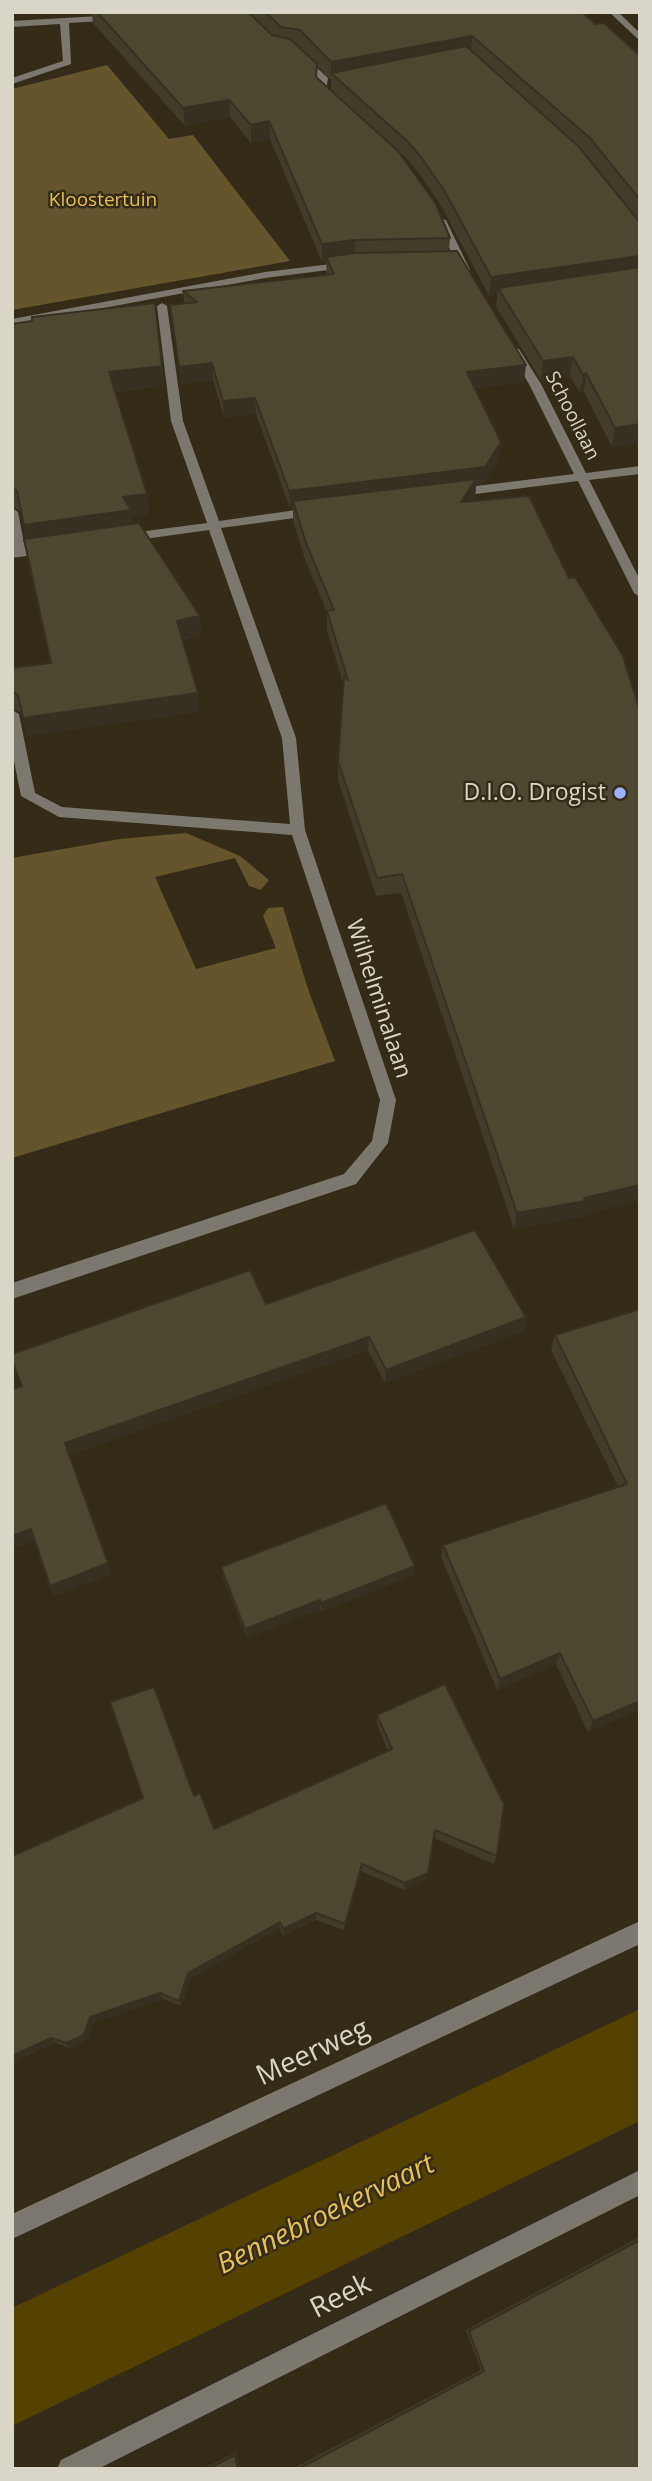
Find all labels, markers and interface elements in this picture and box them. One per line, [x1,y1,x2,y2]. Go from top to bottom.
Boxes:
park label: Kloostertuin [49,190,157,212]
street label: Schoollaan [540,368,604,464]
place label: D.I.O. Drogist [464,779,606,807]
marker: D.I.O. Drogist [612,785,628,801]
street label: Wilhelminalaan [339,916,417,1082]
street label: Meerweg [251,2012,375,2094]
water label: Bennebroekervaart [212,2148,440,2282]
street label: Reek [305,2268,377,2326]

